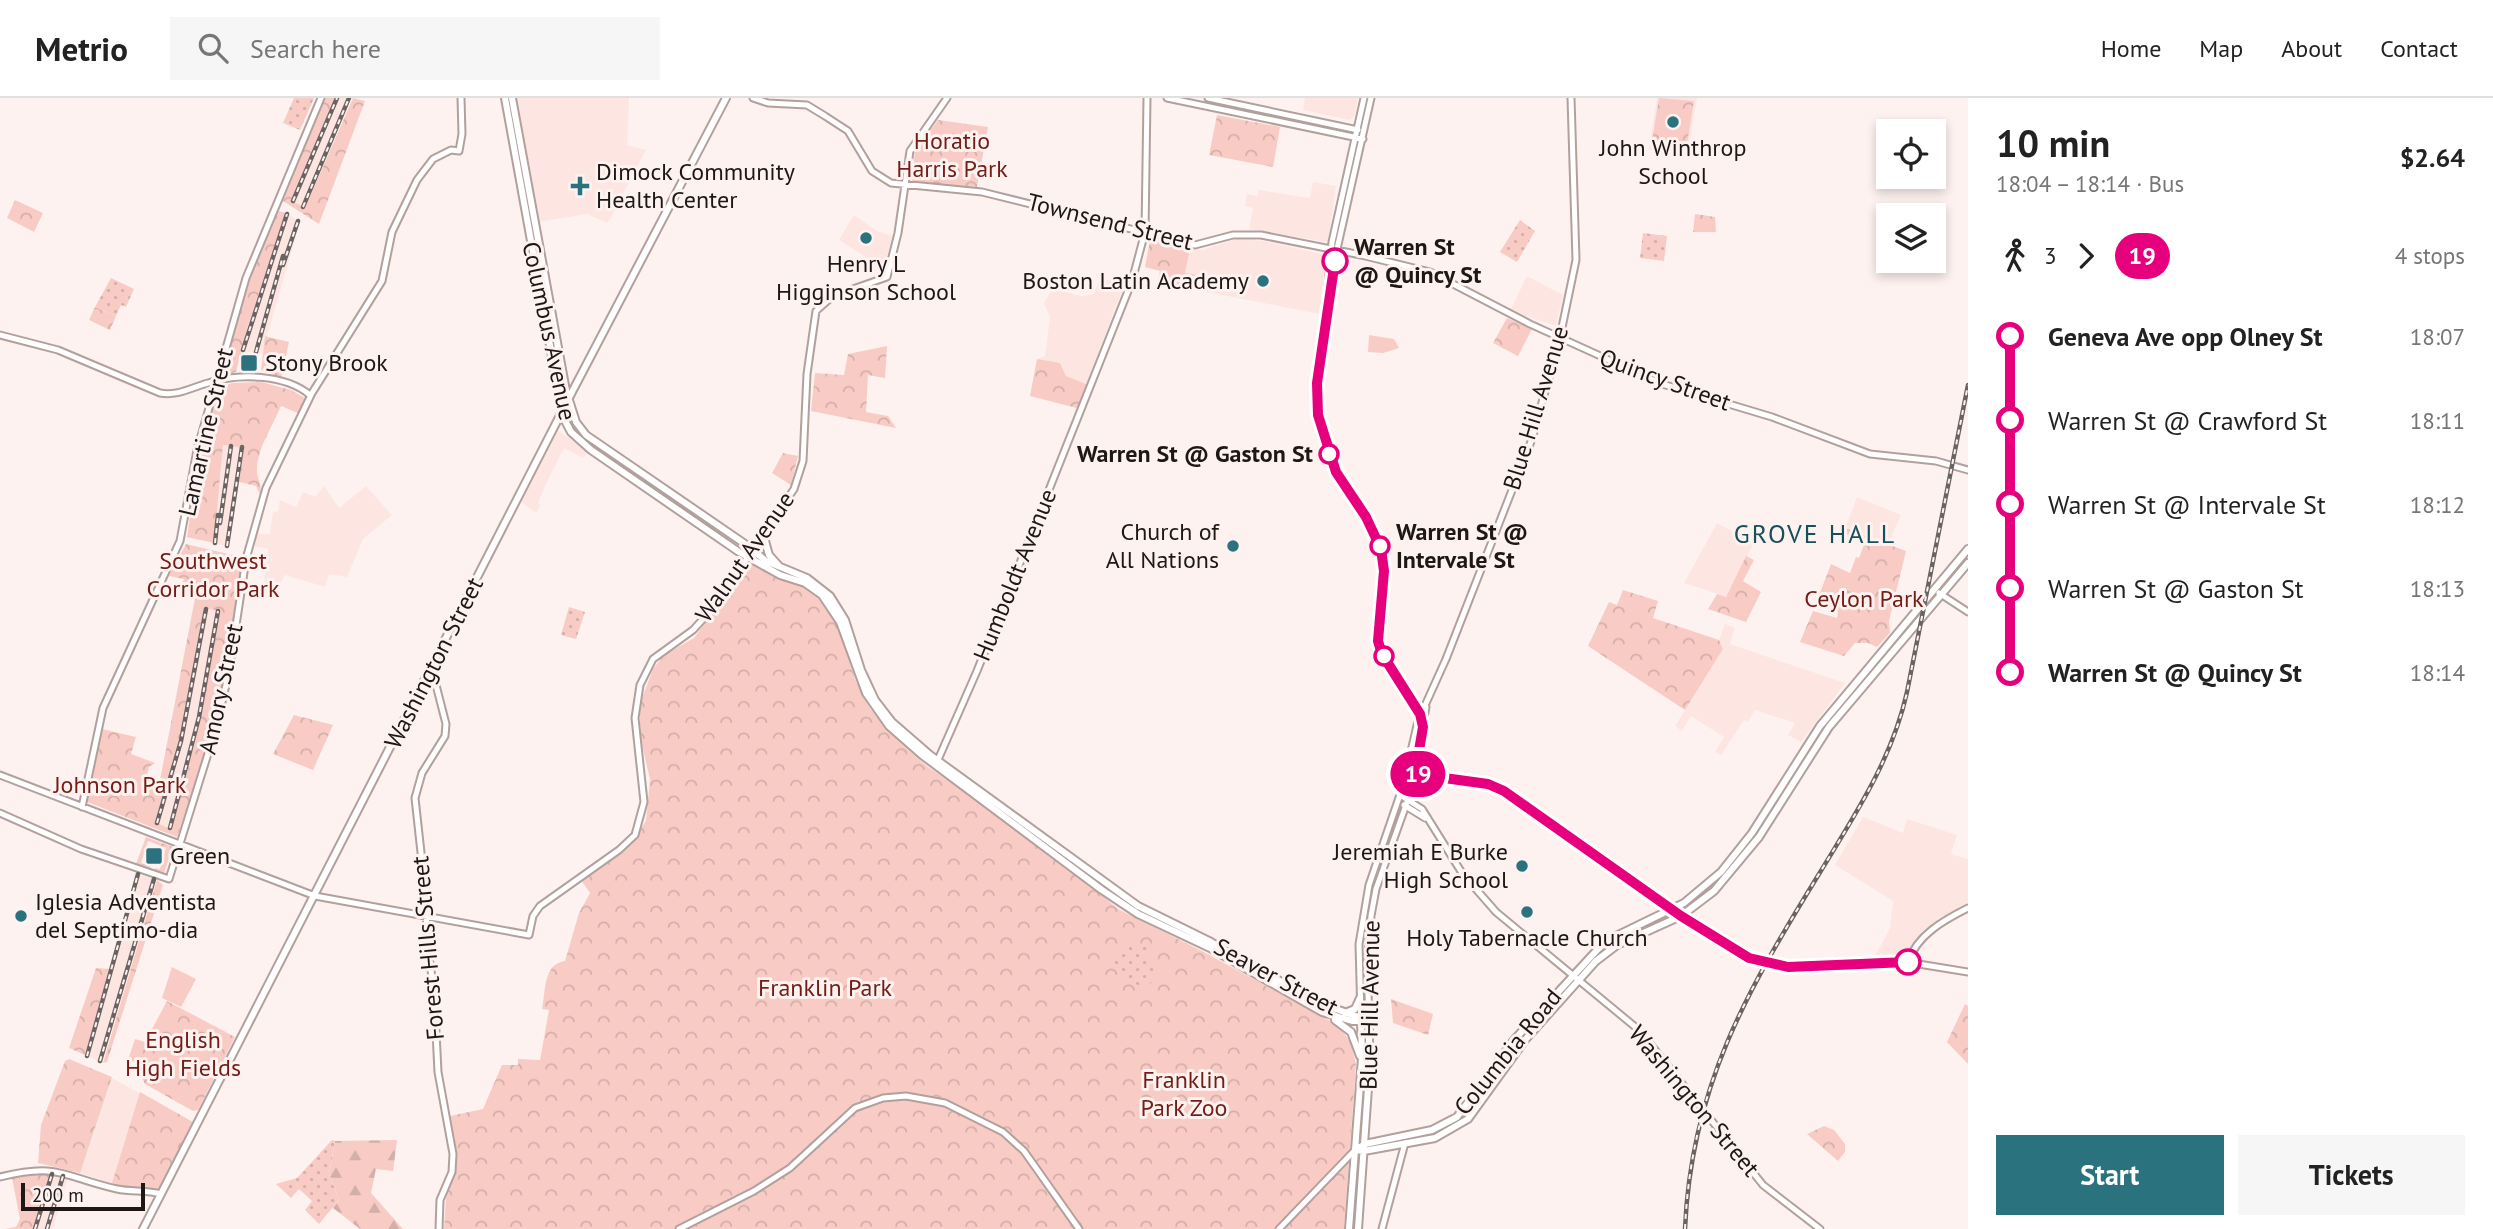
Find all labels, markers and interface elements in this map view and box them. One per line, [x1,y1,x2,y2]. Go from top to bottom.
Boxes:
search box [170,17,660,80]
text: Metrio [35,27,128,70]
icon: search [194,29,232,67]
text: Search here [250,32,381,65]
text: Home [2101,33,2161,64]
text: Map [2199,33,2243,64]
text: About [2281,33,2342,64]
text: Contact [2380,33,2458,64]
marker: John Winthrop School [1665,114,1681,130]
text: 10 min [1996,118,2110,167]
map controls [1876,119,1946,273]
button: locate [1876,119,1946,189]
park label: Horatio Harris Park [896,125,1008,184]
place label: John Winthrop School [1599,132,1746,191]
text: $2.64 [2400,141,2465,174]
place label: Dimock Community Health Center [596,156,795,215]
text: 18:04 – 18:14 · Bus [1996,169,2184,198]
marker: Dimock Community Health Center [570,176,590,196]
street label: Townsend Street [1024,186,1196,257]
button: layers [1876,203,1946,273]
marker: Henry L Higginson School [858,230,874,246]
place label: Warren St @ Quincy St [1354,231,1482,290]
icon: walk [1996,237,2034,275]
icon: forward [2067,237,2105,275]
street label: Columbus Avenue [515,239,584,423]
text: 19 [2129,240,2156,271]
text: 3 [2044,241,2057,270]
text: 4 stops [2395,241,2465,270]
place label: Henry L Higginson School [776,248,956,307]
marker: Warren St @ Quincy St [1322,248,1348,274]
place label: Boston Latin Academy [1022,265,1249,296]
marker: Boston Latin Academy [1255,273,1271,289]
text: Geneva Ave opp Olney St [2048,320,2322,353]
street label: Blue Hill Avenue [1496,322,1575,494]
text: 18:07 [2410,322,2465,351]
street label: Quincy Street [1595,341,1735,418]
street label: Lamartine Street [171,345,240,519]
place label: Stony Brook [265,347,388,378]
marker: Stony Brook [239,353,259,373]
text: Warren St @ Crawford St [2048,404,2327,437]
text: 18:11 [2410,406,2465,435]
place label: Warren St @ Gaston St [1077,438,1314,469]
marker: Warren St @ Gaston St [1319,444,1339,464]
street label: Humboldt Avenue [966,484,1063,665]
street label: Walnut Avenue [688,485,801,628]
text: Warren St @ Intervale St [2048,488,2326,521]
text: 18:12 [2410,490,2465,519]
place label: Church of All Nations [1106,516,1220,575]
place label: Warren St @ Intervale St [1396,516,1528,575]
district label: GROVE HALL [1734,517,1896,550]
marker: Warren St @ Intervale St [1370,536,1390,556]
marker: Church of All Nations [1225,538,1241,554]
park label: Southwest Corridor Park [147,545,280,604]
street label: Washington Street [377,572,490,754]
text: Warren St @ Gaston St [2048,572,2304,605]
text: 18:13 [2410,574,2465,603]
park label: Ceylon Park [1804,583,1924,614]
street label: Amory Street [192,621,249,757]
unlabelled marker [1374,646,1394,666]
text: Warren St @ Quincy St [2048,656,2302,689]
text: 18:14 [2410,658,2465,687]
line badge: 19 [1386,751,1450,797]
text: 19 [1404,758,1432,789]
park label: Johnson Park [53,769,187,800]
place label: Jeremiah E Burke High School [1332,836,1508,895]
place label: Green [170,840,230,871]
marker: Green [144,846,164,866]
street label: Forest Hills Street [404,855,451,1041]
marker: Jeremiah E Burke High School [1514,858,1530,874]
place label: Iglesia Adventista del Septimo-dia [35,886,216,945]
marker: Holy Tabernacle Church [1519,904,1535,920]
marker: Iglesia Adventista del Septimo-dia [13,908,29,924]
street label: Blue Hill Avenue [1353,920,1386,1090]
place label: Holy Tabernacle Church [1406,922,1648,953]
street label: Seaver Street [1209,931,1344,1022]
unlabelled marker [1895,949,1921,975]
park label: Franklin Park [758,972,893,1003]
street label: Columbia Road [1447,982,1568,1121]
street label: Washington Street [1622,1019,1767,1183]
park label: English High Fields [125,1024,241,1083]
park label: Franklin Park Zoo [1141,1064,1227,1123]
button: Start [1996,1135,2224,1215]
button: Tickets [2238,1135,2465,1215]
scale bar [21,1180,145,1212]
text: 200 m [32,1183,84,1207]

